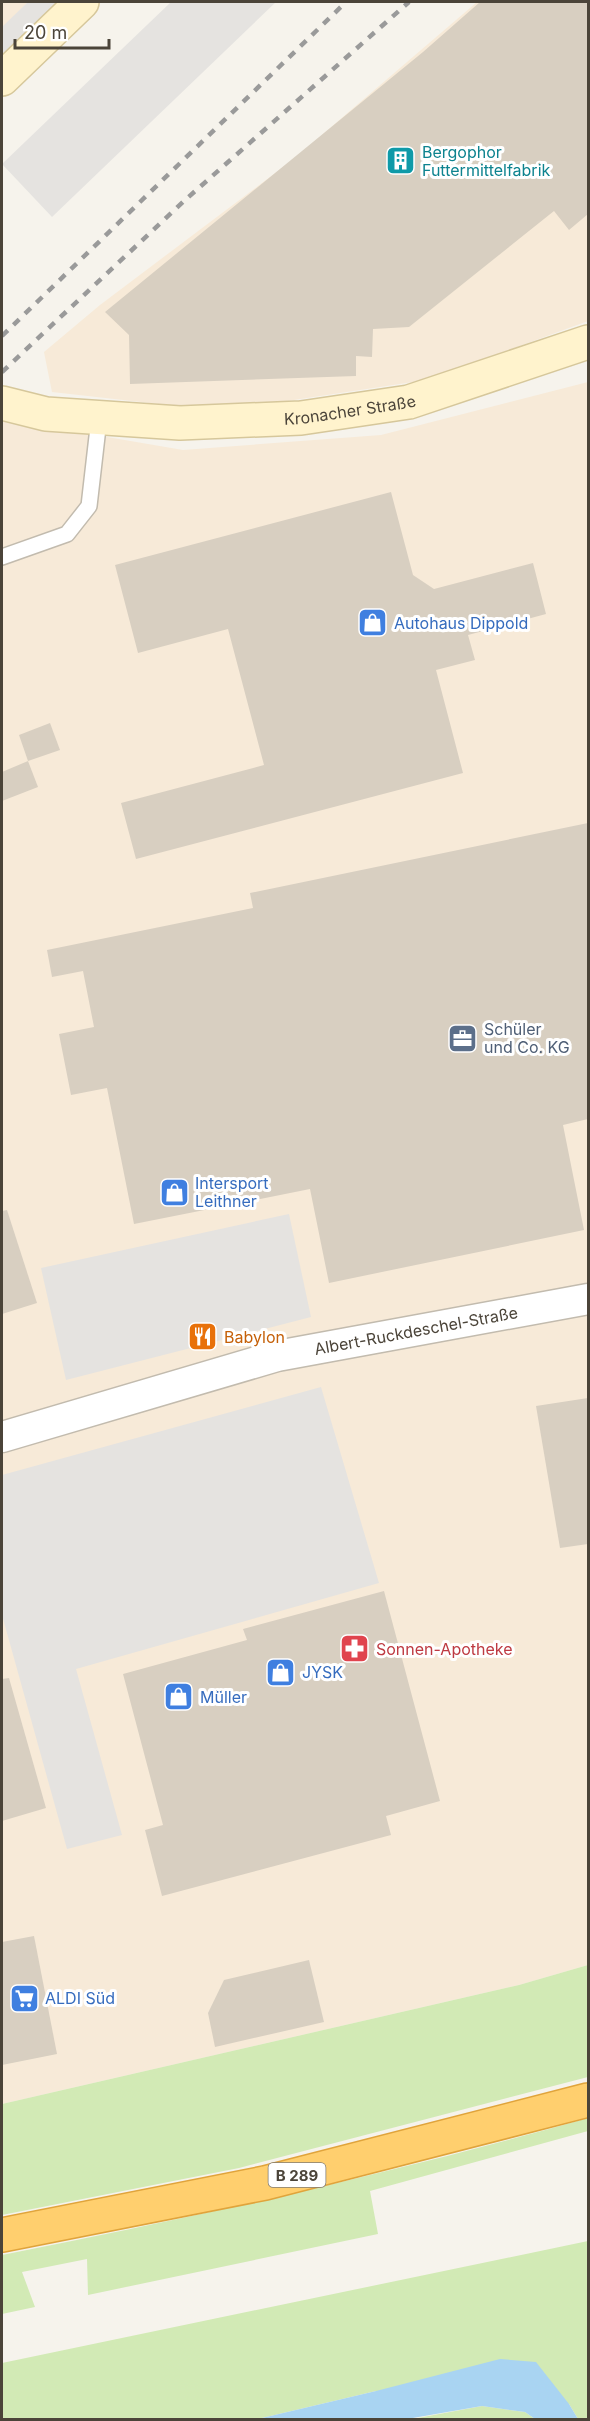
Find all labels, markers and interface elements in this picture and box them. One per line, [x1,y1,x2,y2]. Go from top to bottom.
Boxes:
scale bar [15,12,110,50]
text: 20 m [24,22,67,43]
place label: Bergophor Futtermittelfabrik [422,142,551,180]
building icon: Bergophor Futtermittelfabrik [385,145,417,177]
street label: Kronacher Straße [283,390,418,429]
shop icon: Autohaus Dippold [357,607,389,639]
place label: Autohaus Dippold [394,613,528,633]
place label: Schüler und Co. KG [484,1019,570,1057]
office icon: Schüler und Co. KG [447,1022,479,1054]
place label: Intersport Leithner [195,1173,269,1211]
shop icon: Intersport Leithner [158,1176,190,1208]
street label: Albert-Ruckdeschel-Straße [313,1302,519,1359]
restaurant icon: Babylon [187,1321,219,1353]
place label: Babylon [224,1327,285,1347]
pharmacy icon: Sonnen-Apotheke [339,1633,371,1665]
place label: Sonnen-Apotheke [376,1639,513,1659]
shop icon: JYSK [265,1656,297,1688]
place label: JYSK [302,1662,343,1682]
shop icon: Müller [163,1681,195,1713]
place label: Müller [200,1687,247,1707]
supermarket icon: ALDI Süd [8,1982,40,2014]
place label: ALDI Süd [45,1988,115,2008]
road number: B 289 [268,2163,326,2187]

